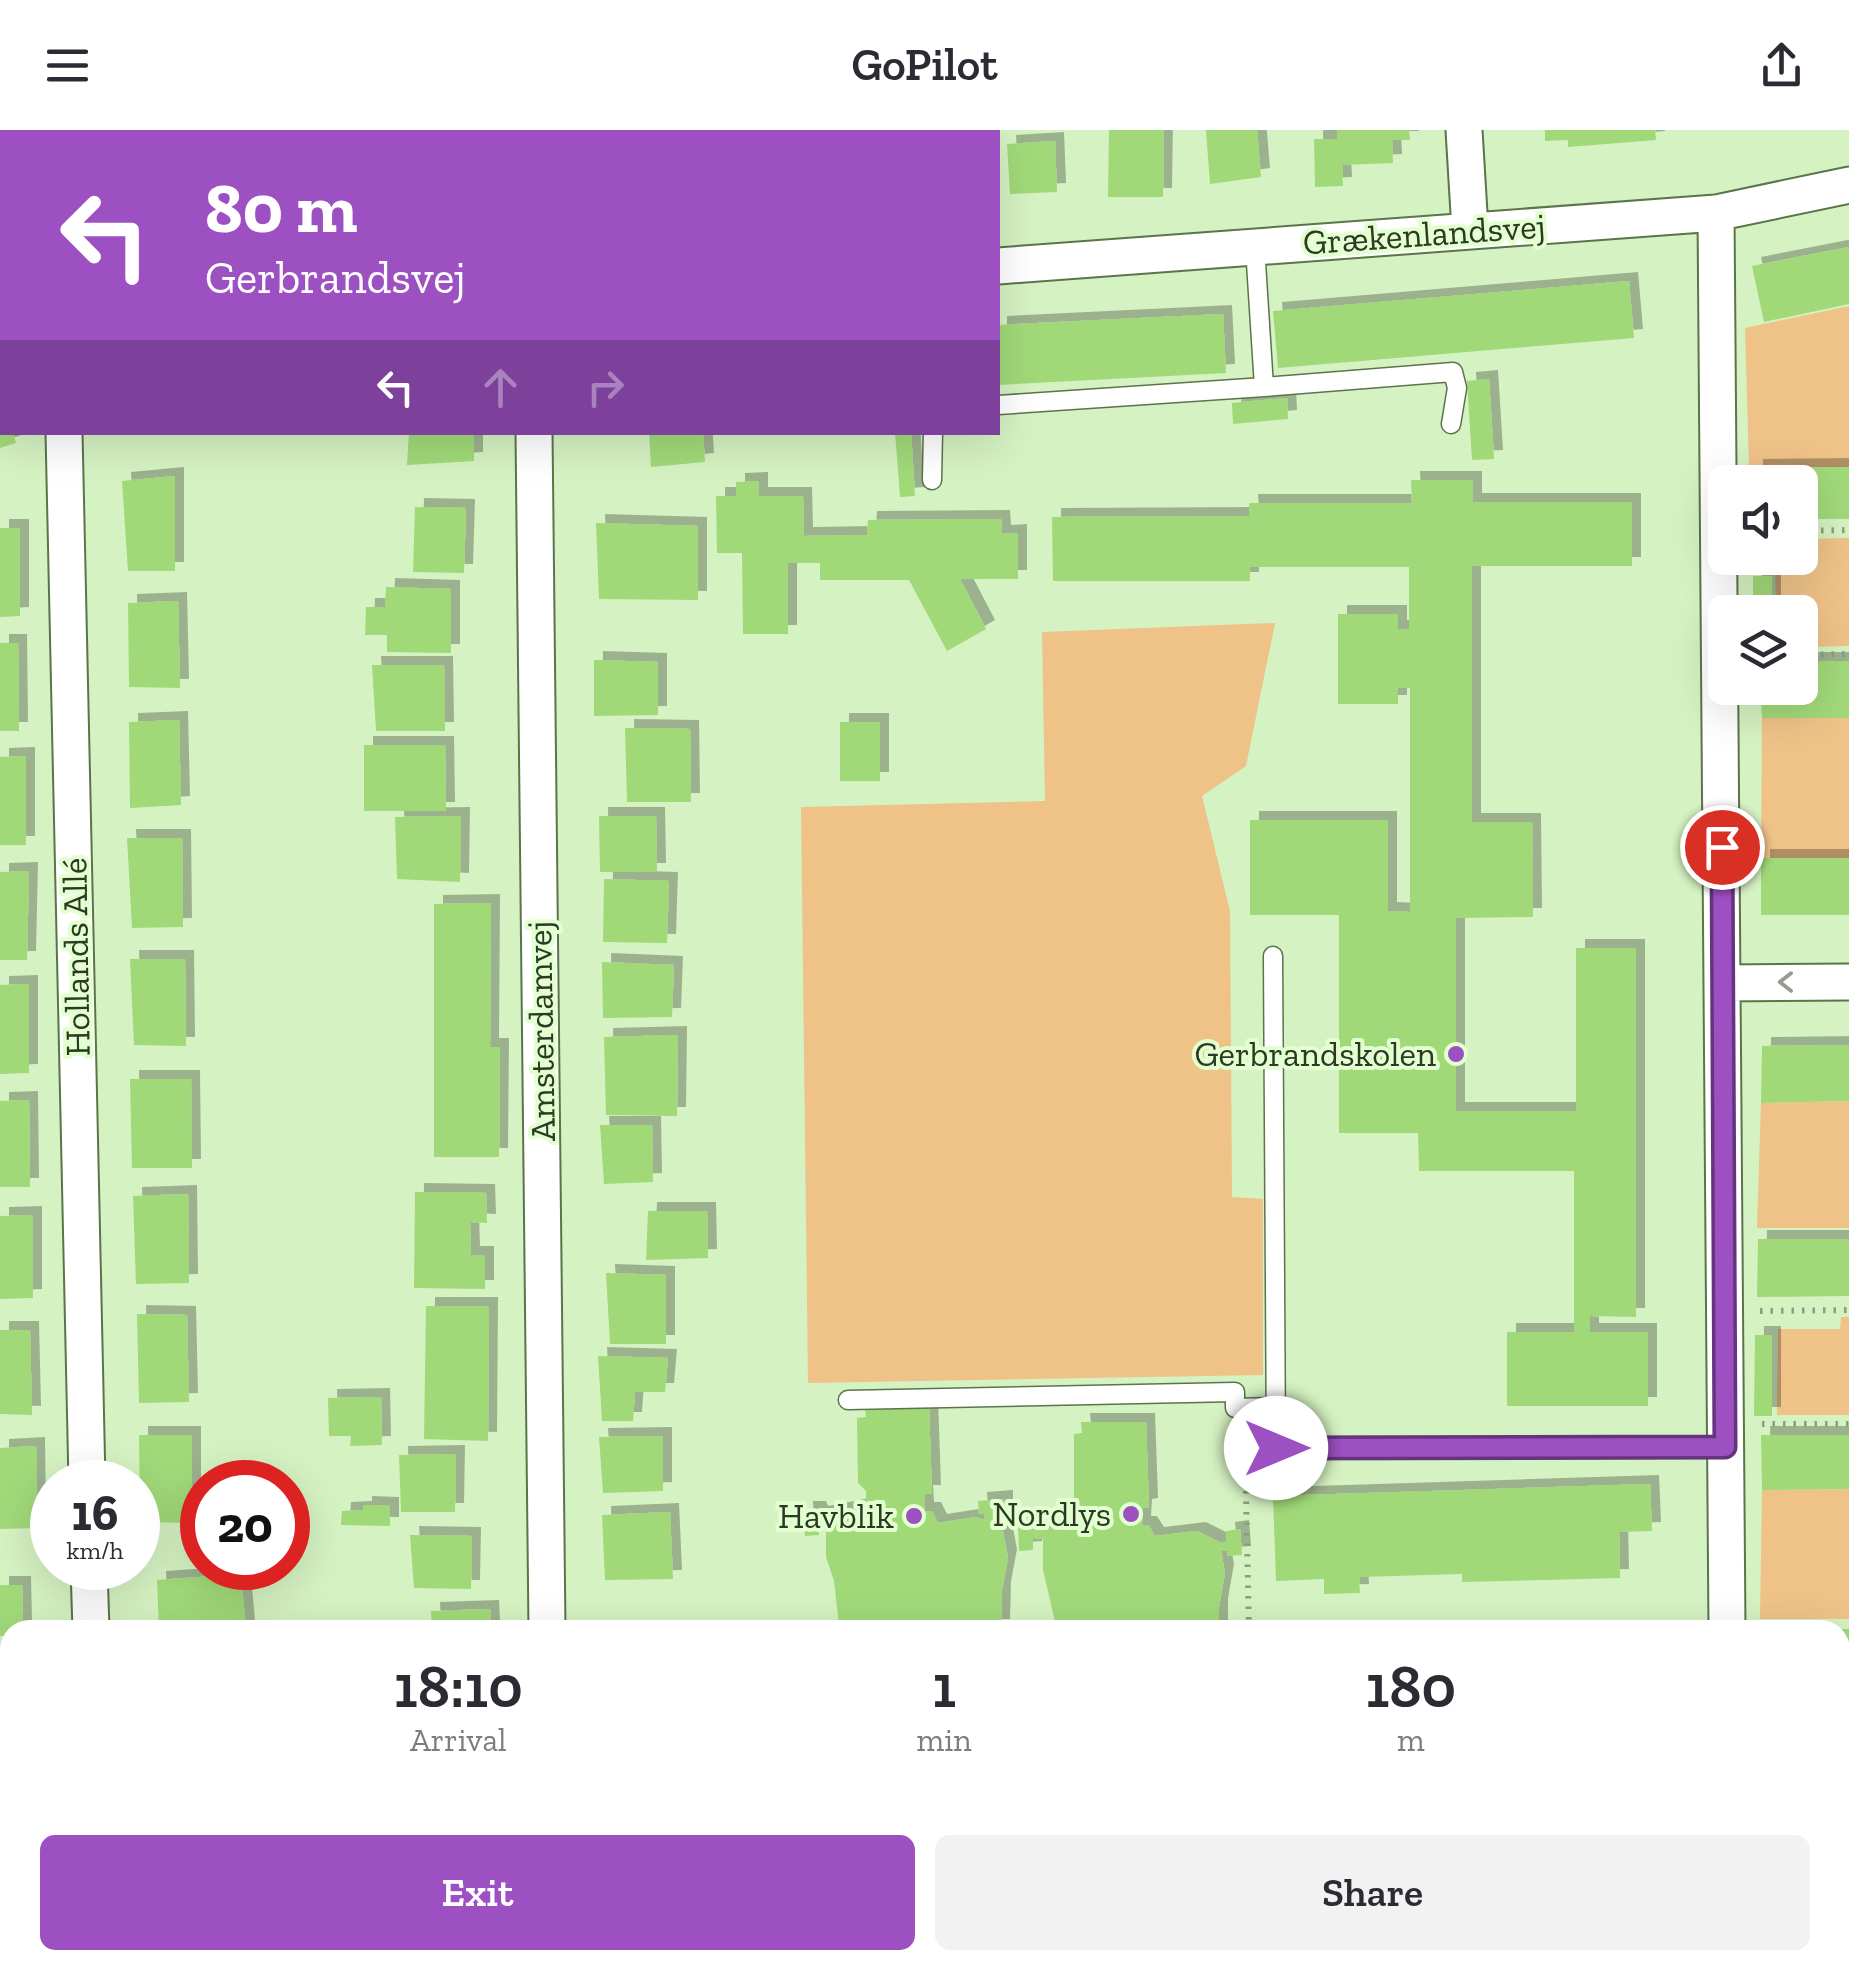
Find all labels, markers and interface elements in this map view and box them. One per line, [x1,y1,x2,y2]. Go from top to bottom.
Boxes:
icon: menu [40,38,95,93]
text: GoPilot [851,38,998,92]
icon: share [1754,38,1809,93]
text: 80 m [205,166,357,250]
icon: left [40,170,170,300]
street label: Grækenlandsvej [1301,205,1547,263]
text: Gerbrandsvej [205,251,466,305]
icon: left [368,360,423,415]
icon: ahead [473,360,528,415]
icon: right [578,360,633,415]
map controls [1708,465,1818,705]
button: sound [1708,465,1818,575]
button: layers [1708,595,1818,705]
pin [1680,805,1765,890]
icon: arrive [1695,820,1750,875]
street label: Hollands Allé [53,857,99,1057]
street label: Amsterdamvej [518,920,564,1142]
one-way arrow [1778,971,1794,993]
place label: Gerbrandskolen [1194,1033,1436,1075]
marker: Gerbrandskolen [1445,1043,1467,1065]
position arrow [1224,1396,1328,1500]
speed limit sign: 20 [180,1460,310,1590]
text: 16 [72,1483,119,1543]
place label: Nordlys [992,1493,1111,1535]
place label: Havblik [778,1495,894,1537]
marker: Nordlys [1120,1503,1142,1525]
marker: Havblik [903,1505,925,1527]
text: km/h [66,1535,124,1565]
text: 18:10 [394,1650,523,1722]
text: 1 [932,1650,956,1722]
text: 180 [1365,1650,1456,1722]
text: Arrival [410,1721,507,1759]
text: min [917,1721,972,1759]
text: m [1397,1721,1425,1759]
button: Exit [40,1835,915,1950]
button: Share [935,1835,1810,1950]

